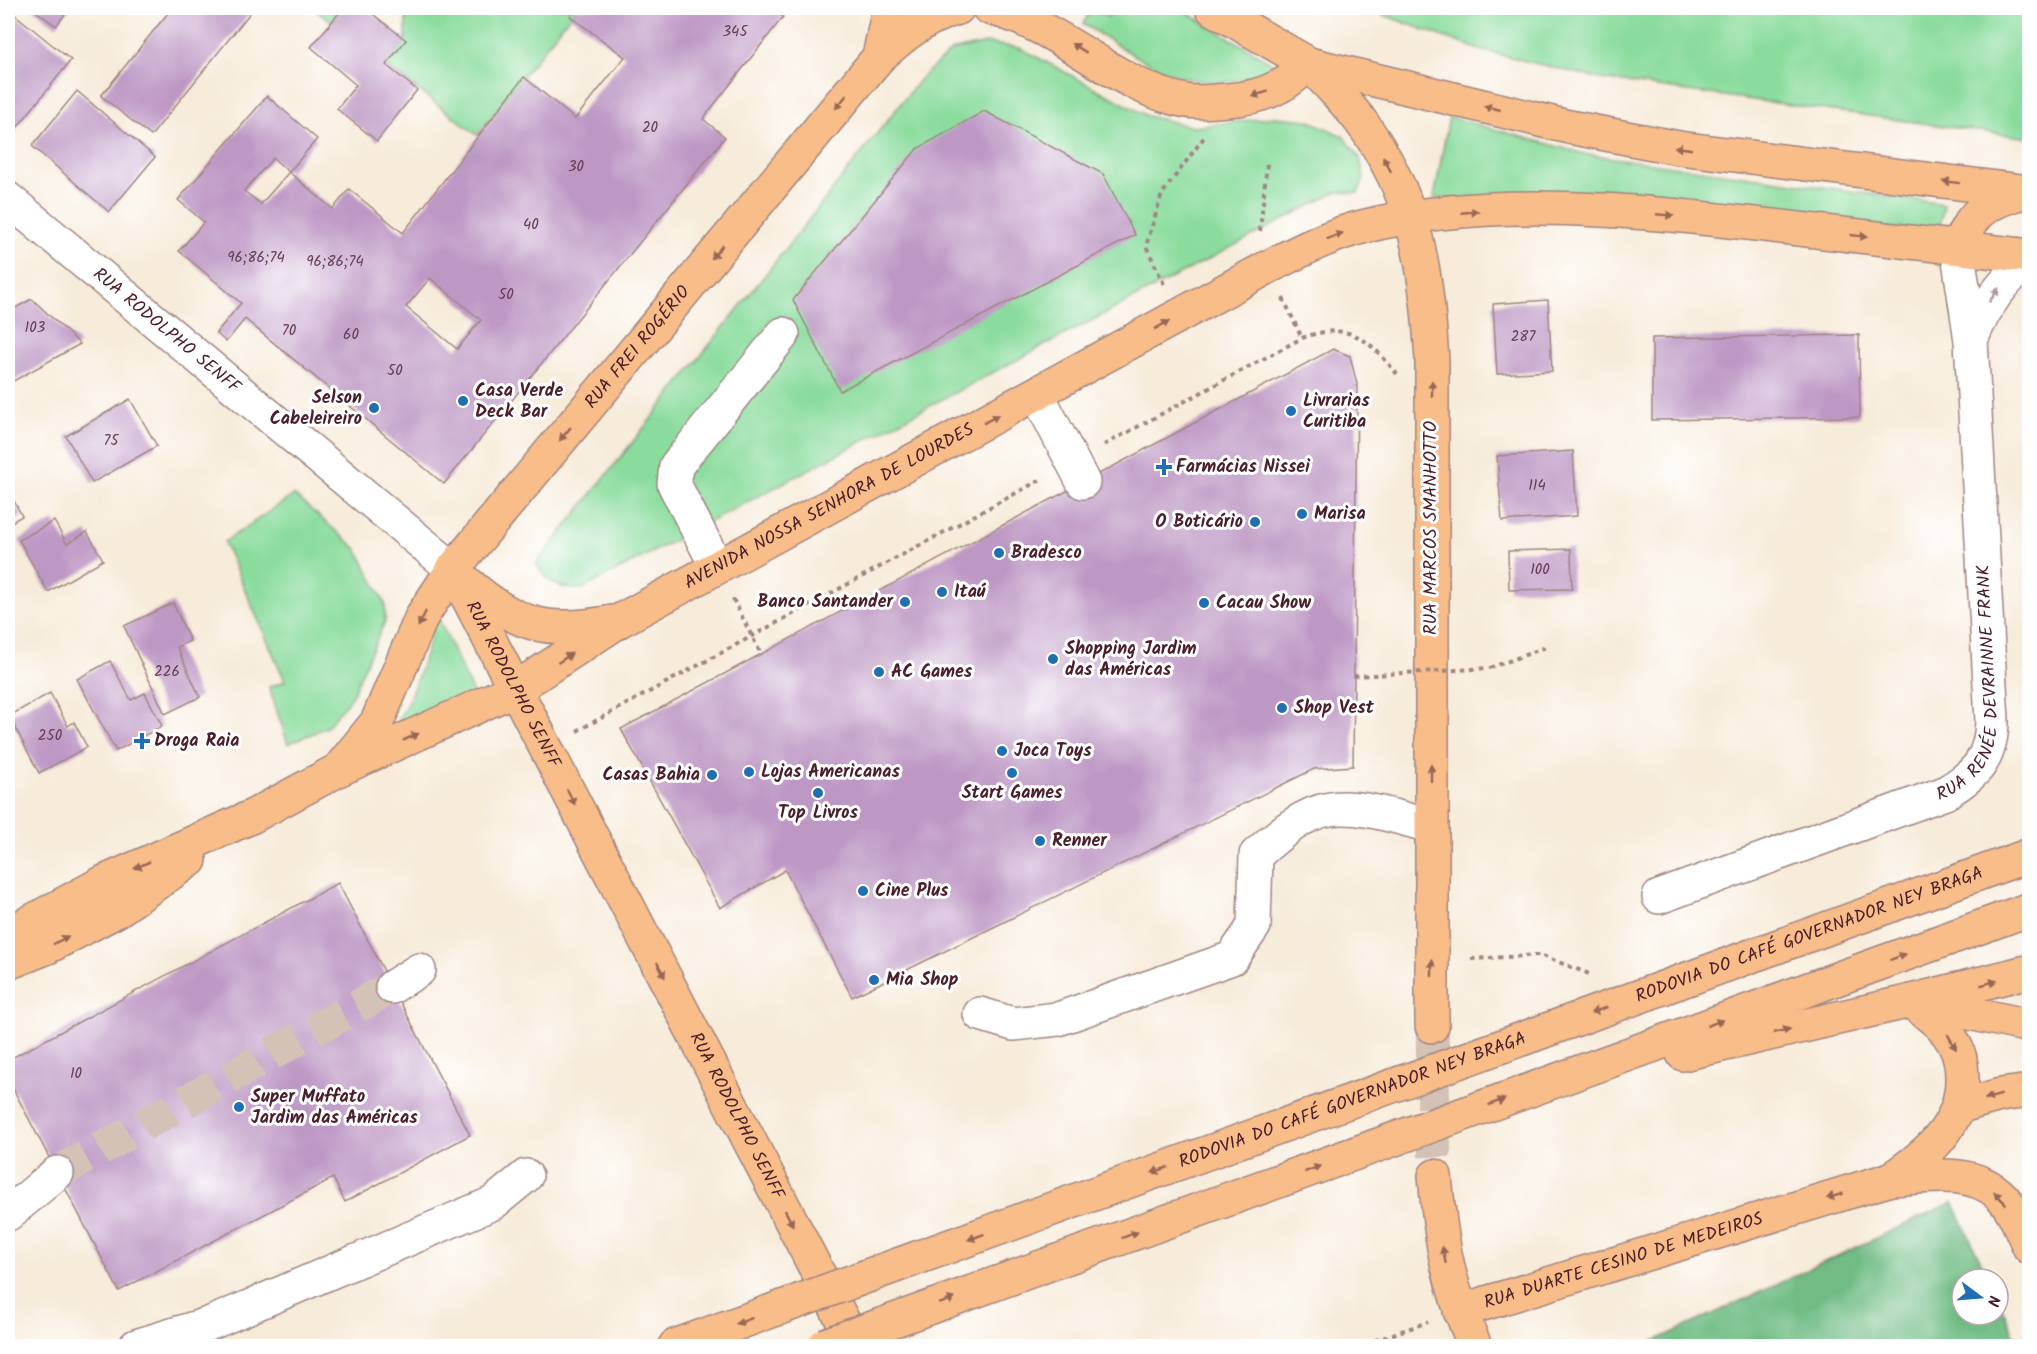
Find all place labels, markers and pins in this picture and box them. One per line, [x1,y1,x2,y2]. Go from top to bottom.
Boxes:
place label: Casa Verde Deck Bar [475,377,563,427]
place label: Selson Cabeleireiro [270,384,362,434]
place label: Livrarias Curitiba [1303,387,1370,437]
marker: Casa Verde Deck Bar [456,394,470,408]
marker: Selson Cabeleireiro [367,401,381,415]
marker: Livrarias Curitiba [1284,404,1298,418]
place label: Farmácias Nissei [1176,453,1310,482]
marker: Farmácias Nissei [1157,460,1171,474]
place label: Marisa [1314,500,1366,529]
marker: Marisa [1295,507,1309,521]
place label: O Boticário [1155,508,1243,537]
marker: O Boticário [1248,515,1262,529]
place label: Bradesco [1011,539,1082,568]
marker: Bradesco [992,546,1006,560]
place label: Itaú [954,578,987,607]
marker: Itaú [935,585,949,599]
place label: Banco Santander [757,588,894,617]
place label: Cacau Show [1216,589,1311,618]
marker: Banco Santander [898,595,912,609]
marker: Cacau Show [1197,596,1211,610]
place label: Shopping Jardim das Américas [1065,635,1197,685]
marker: Shopping Jardim das Américas [1046,652,1060,666]
place label: AC Games [891,658,973,687]
marker: AC Games [872,665,886,679]
place label: Shop Vest [1294,694,1375,723]
marker: Shop Vest [1275,701,1289,715]
place label: Droga Raia [154,727,239,756]
marker: Droga Raia [135,734,149,748]
place label: Joca Toys [1014,737,1092,766]
marker: Joca Toys [995,744,1009,758]
place label: Lojas Americanas [761,758,900,787]
place label: Casas Bahia [602,761,700,790]
marker: Lojas Americanas [742,765,756,779]
marker: Start Games [1005,766,1019,780]
marker: Casas Bahia [705,768,719,782]
place label: Start Games [962,779,1063,808]
marker: Top Livros [811,786,825,800]
place label: Top Livros [778,799,859,828]
place label: Renner [1052,827,1108,856]
marker: Renner [1033,834,1047,848]
place label: Cine Plus [875,877,949,906]
marker: Cine Plus [856,884,870,898]
place label: Mia Shop [886,966,959,995]
marker: Mia Shop [867,973,881,987]
place label: Super Muffato Jardim das Américas [251,1083,418,1133]
marker: Super Muffato Jardim das Américas [232,1100,246,1114]

